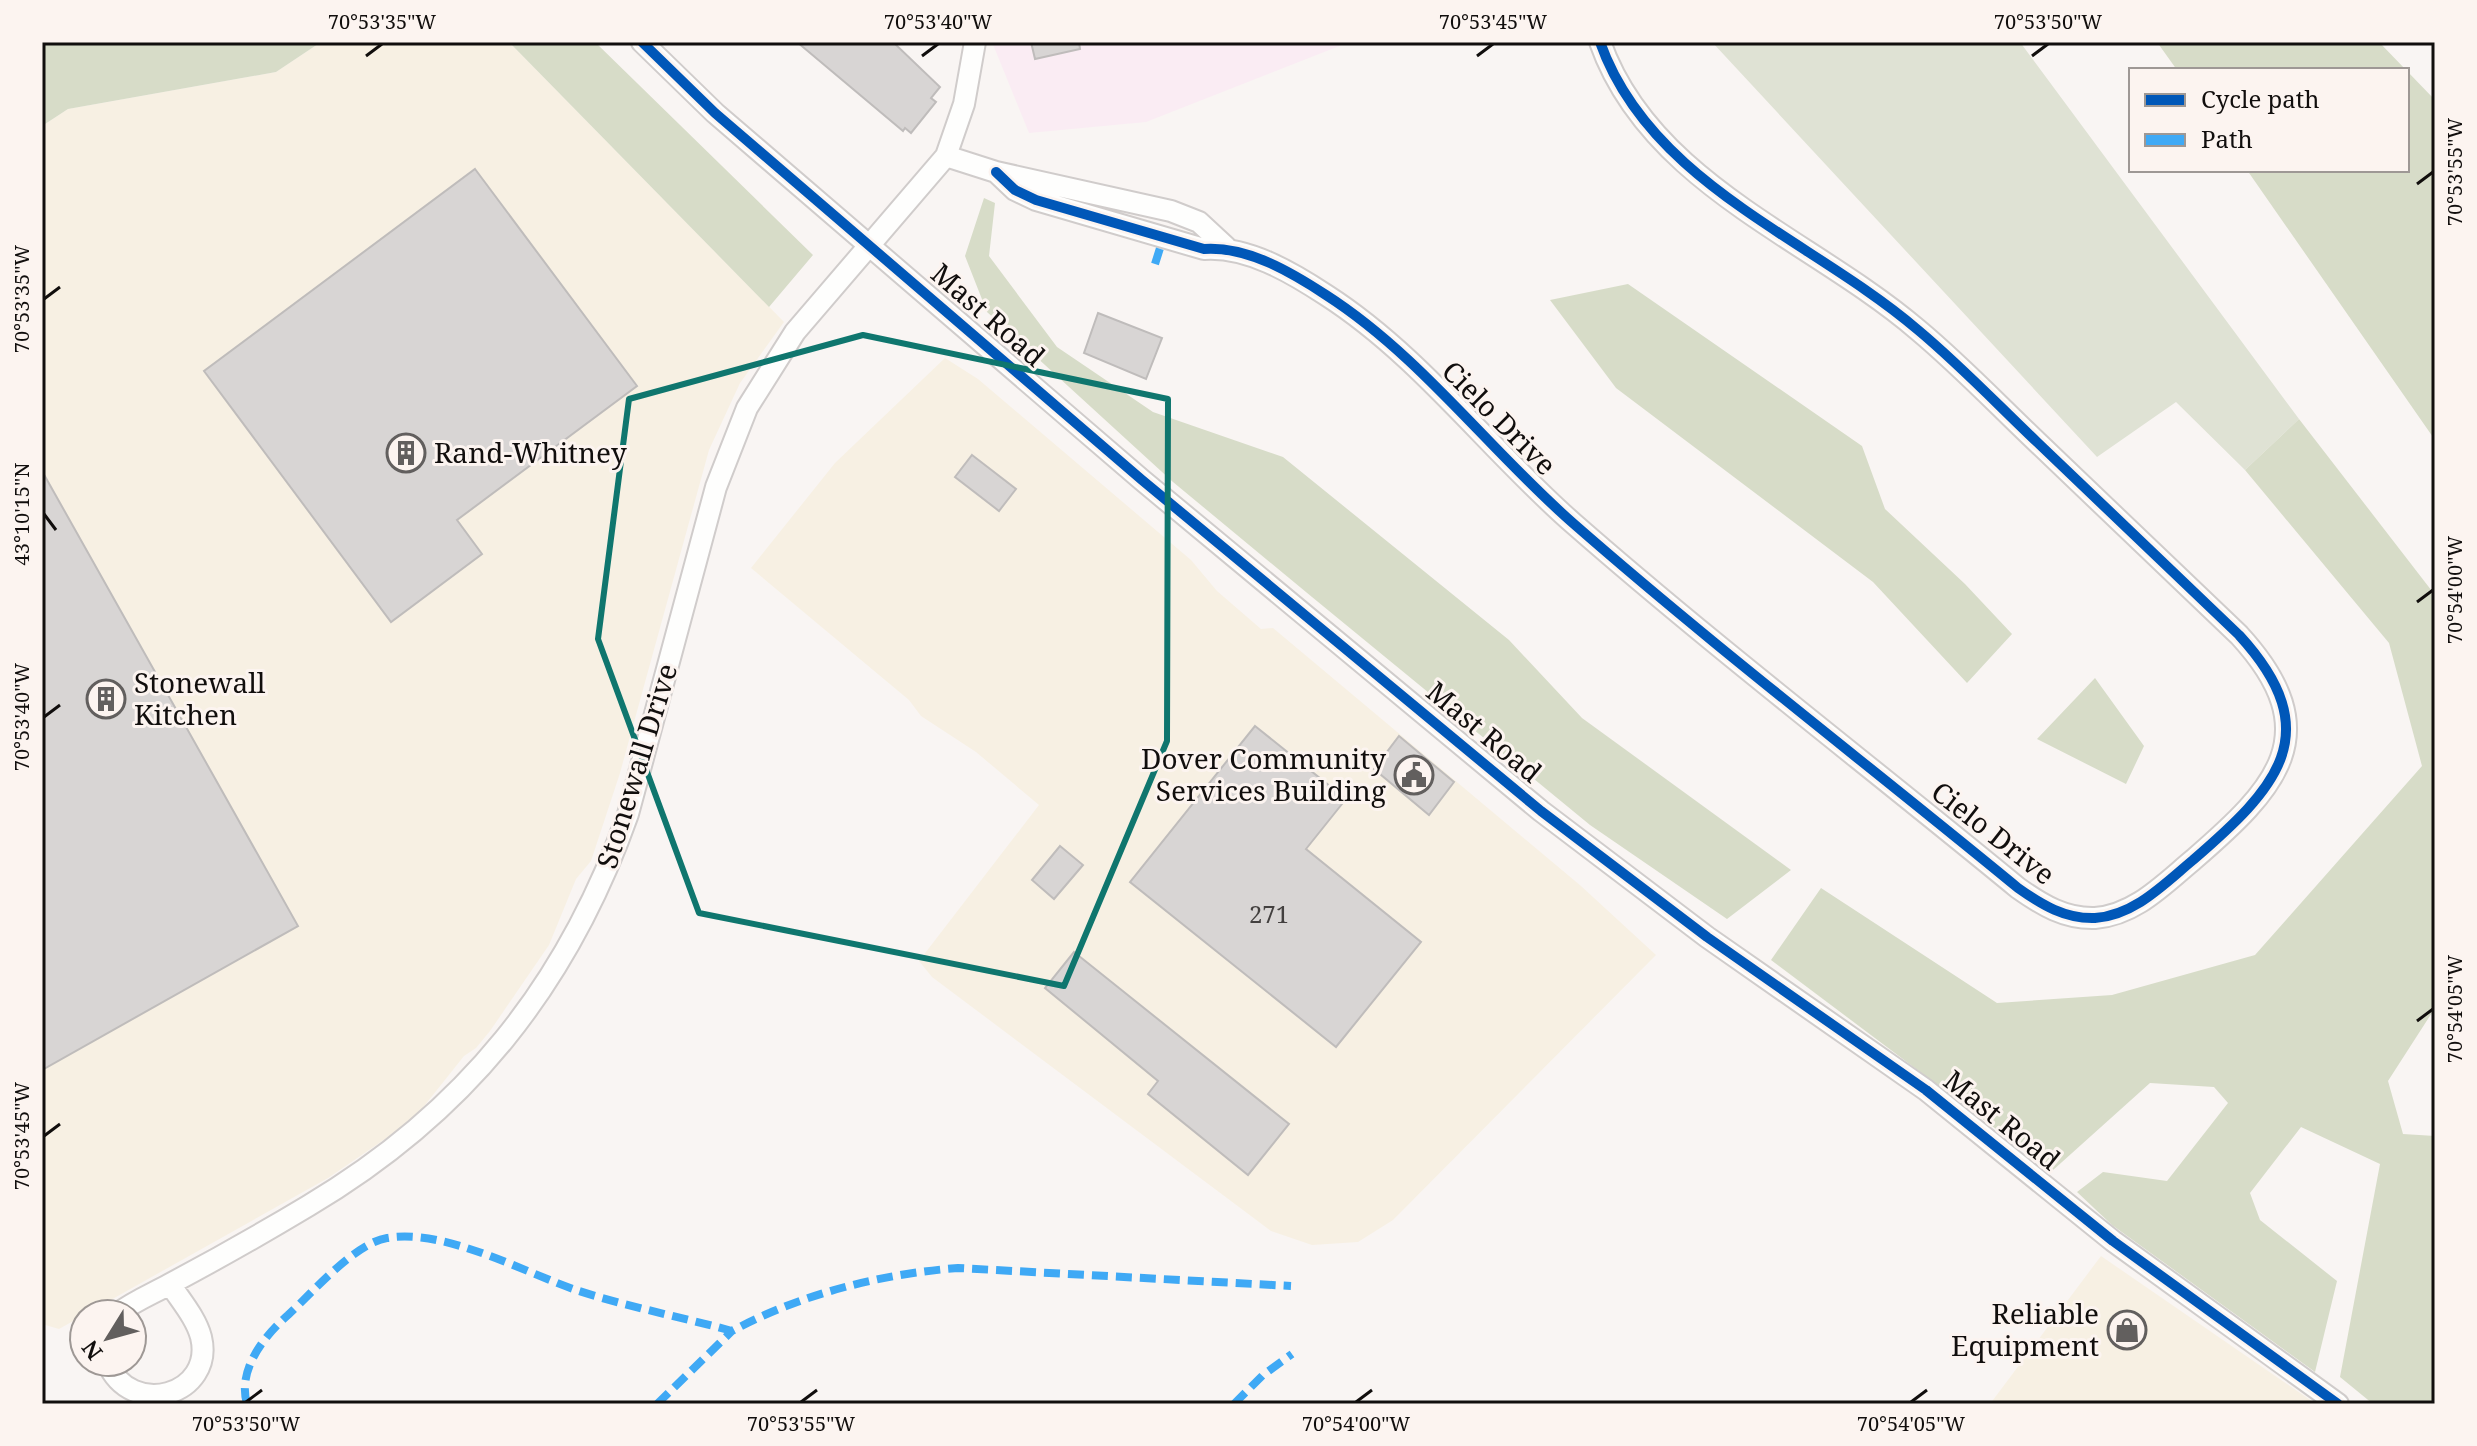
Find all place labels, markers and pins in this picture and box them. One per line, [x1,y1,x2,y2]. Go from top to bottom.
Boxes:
building icon: Rand-Whitney [385,432,427,474]
place label: Rand-Whitney [434,433,627,471]
place label: Stonewall Kitchen [134,663,266,733]
building icon: Stonewall Kitchen [85,678,127,720]
place label: Dover Community Services Building [1141,739,1386,809]
public building icon: Dover Community Services Building [1393,754,1435,796]
place label: Reliable Equipment [1951,1294,2099,1364]
shop icon: Reliable Equipment [2106,1309,2148,1351]

